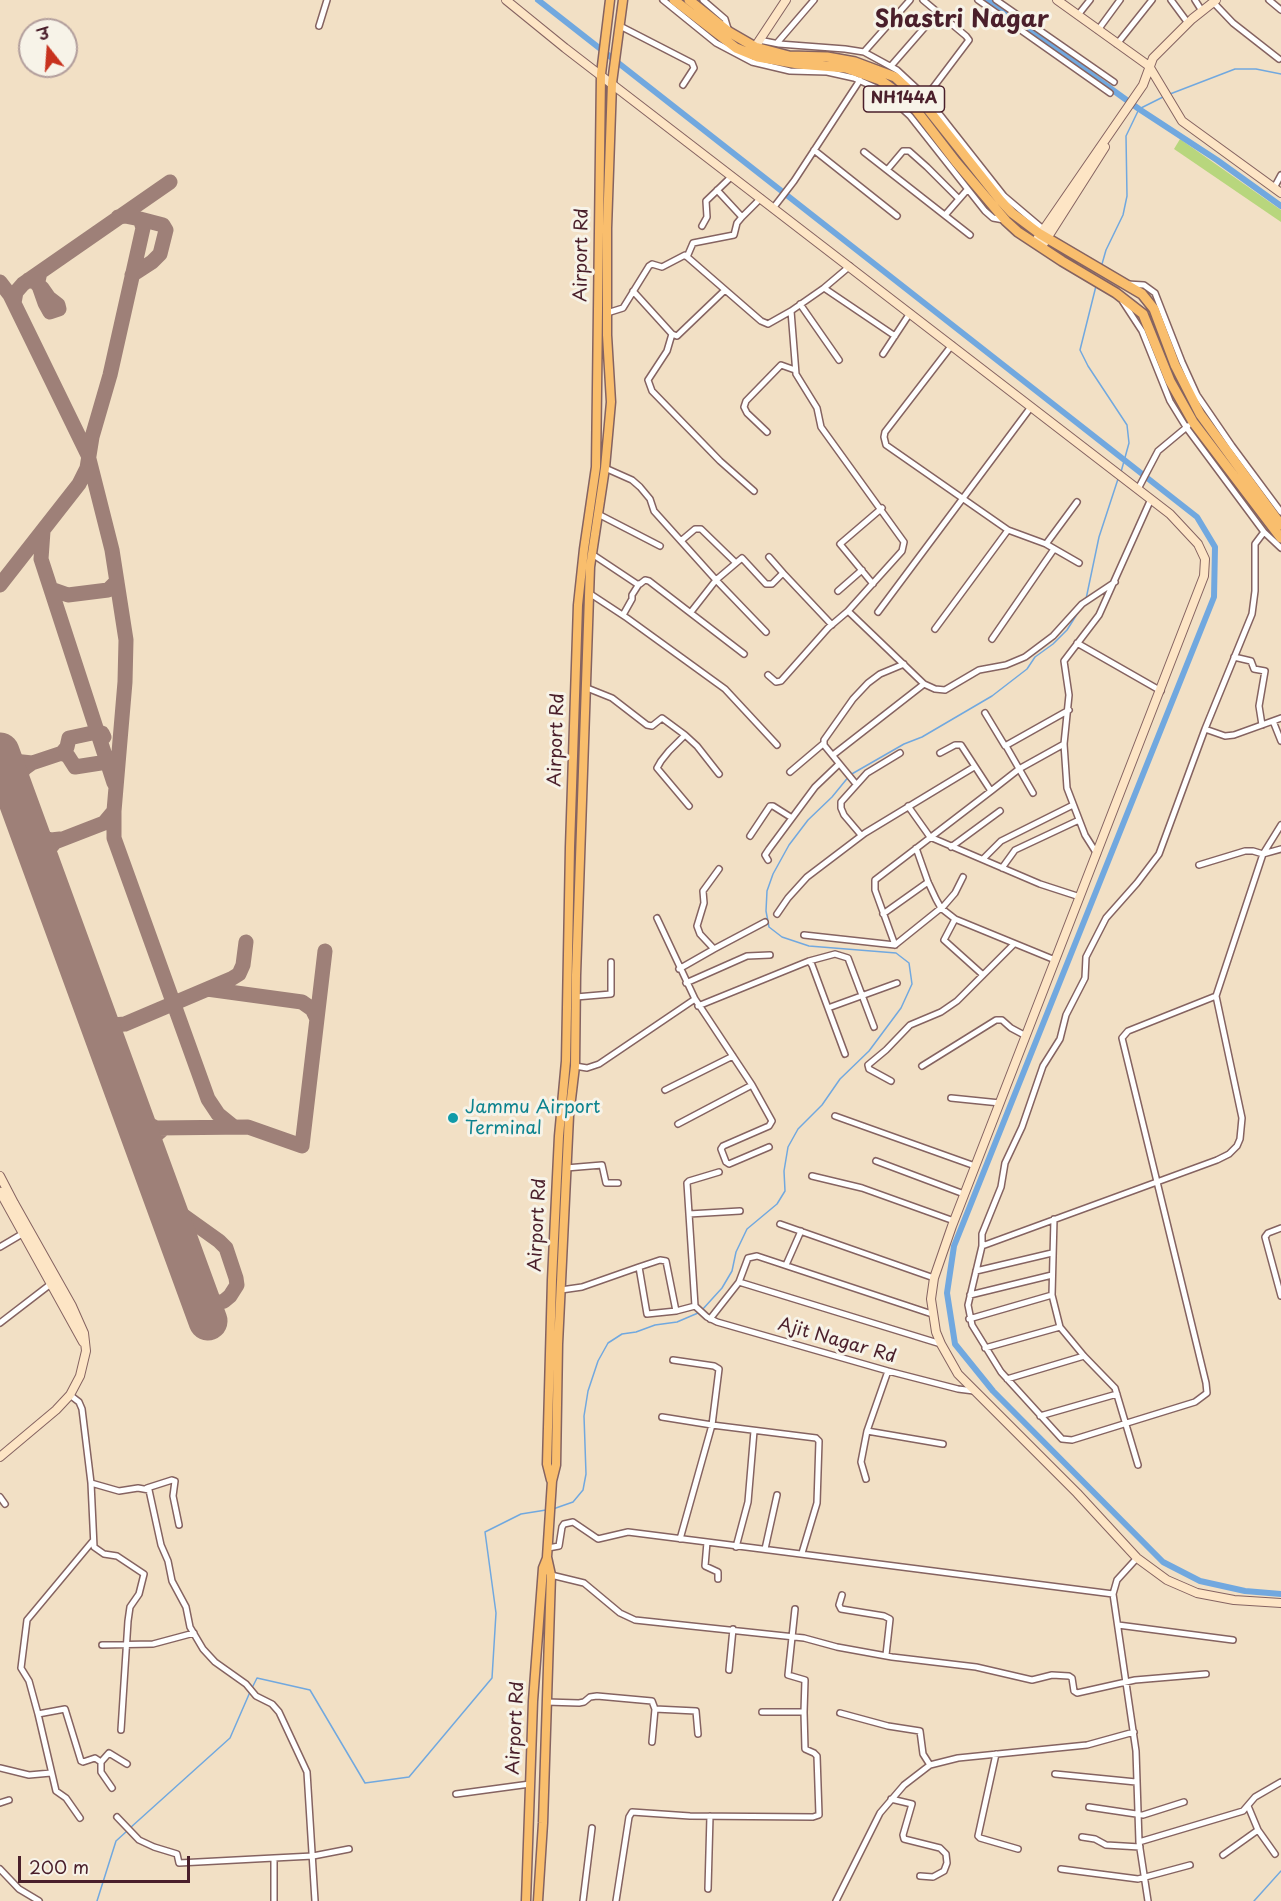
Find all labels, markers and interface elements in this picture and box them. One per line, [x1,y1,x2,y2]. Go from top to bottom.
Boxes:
district label: Shastri Nagar [875,6,1049,34]
north arrow [18,18,78,78]
text: उ [35,20,52,46]
road number: NH144A [864,86,944,112]
street label: Airport Rd [570,208,594,302]
street label: Airport Rd [545,693,569,787]
place label: Jammu Airport Terminal [465,1097,600,1140]
marker: Jammu Airport Terminal [446,1111,460,1125]
street label: Airport Rd [525,1178,551,1272]
street label: Ajit Nagar Rd [776,1314,898,1368]
street label: Airport Rd [503,1681,529,1775]
scale bar [21,1844,194,1882]
text: 200 m [29,1853,89,1880]

